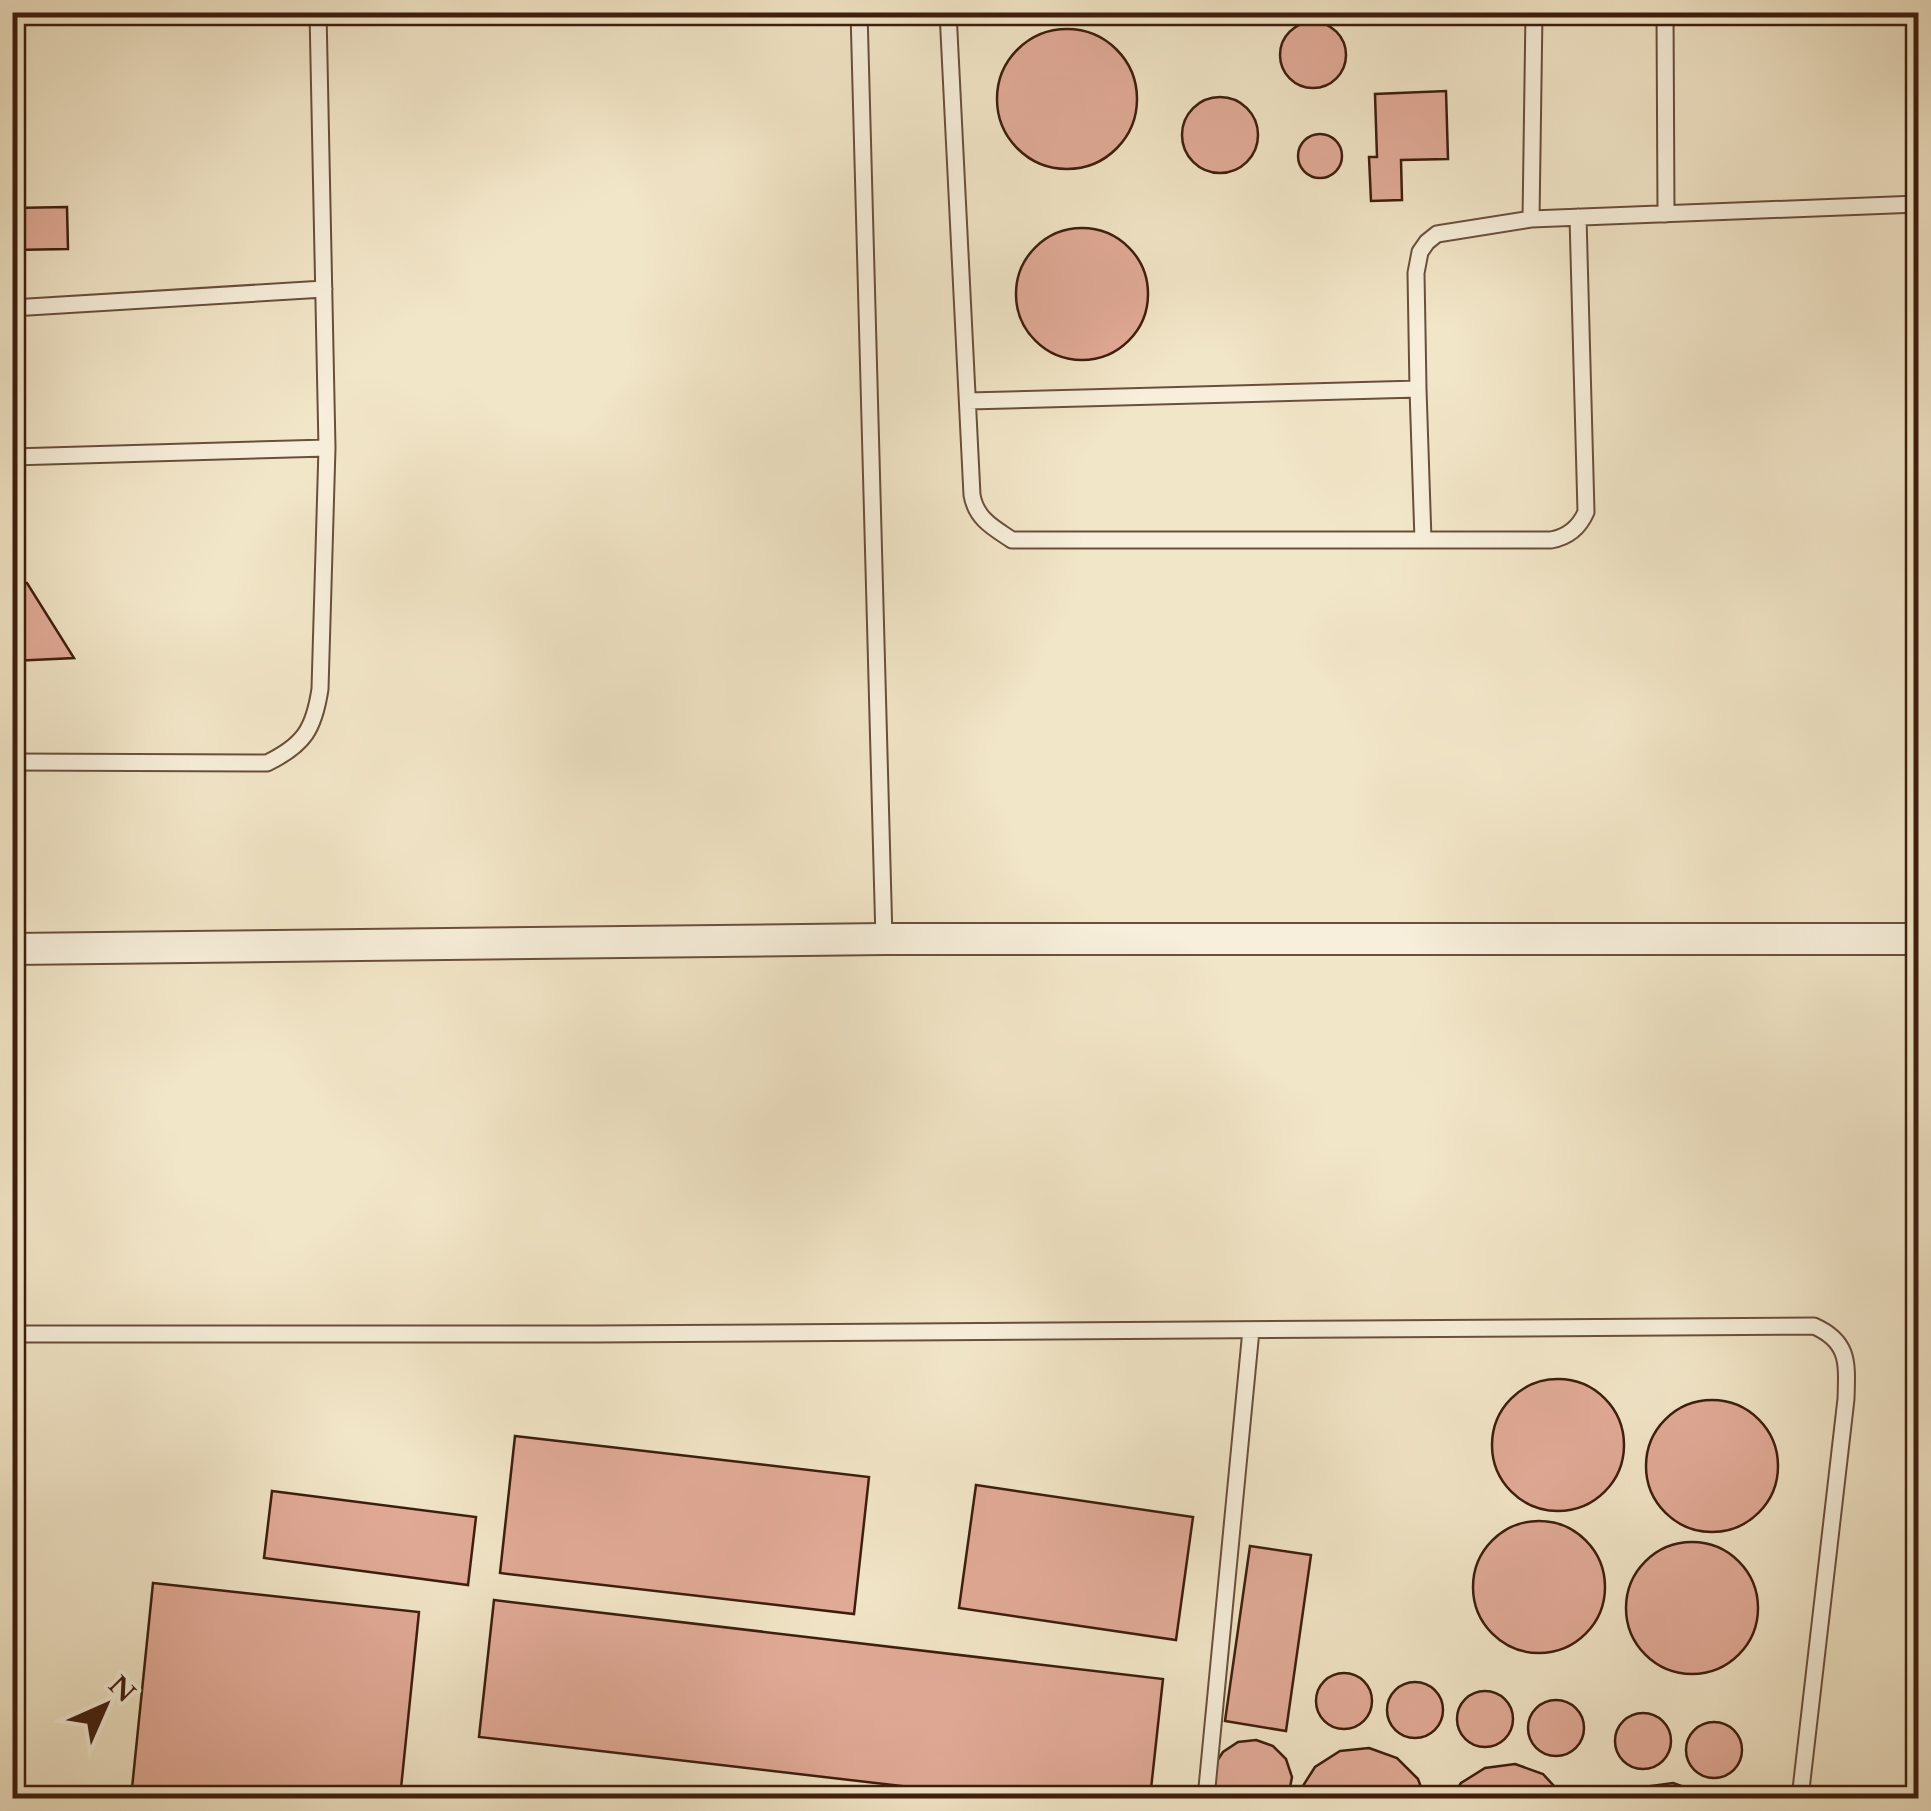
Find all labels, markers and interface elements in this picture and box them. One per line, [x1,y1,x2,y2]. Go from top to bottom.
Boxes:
north arrow [55,1656,155,1756]
text: N [100,1667,144,1711]

